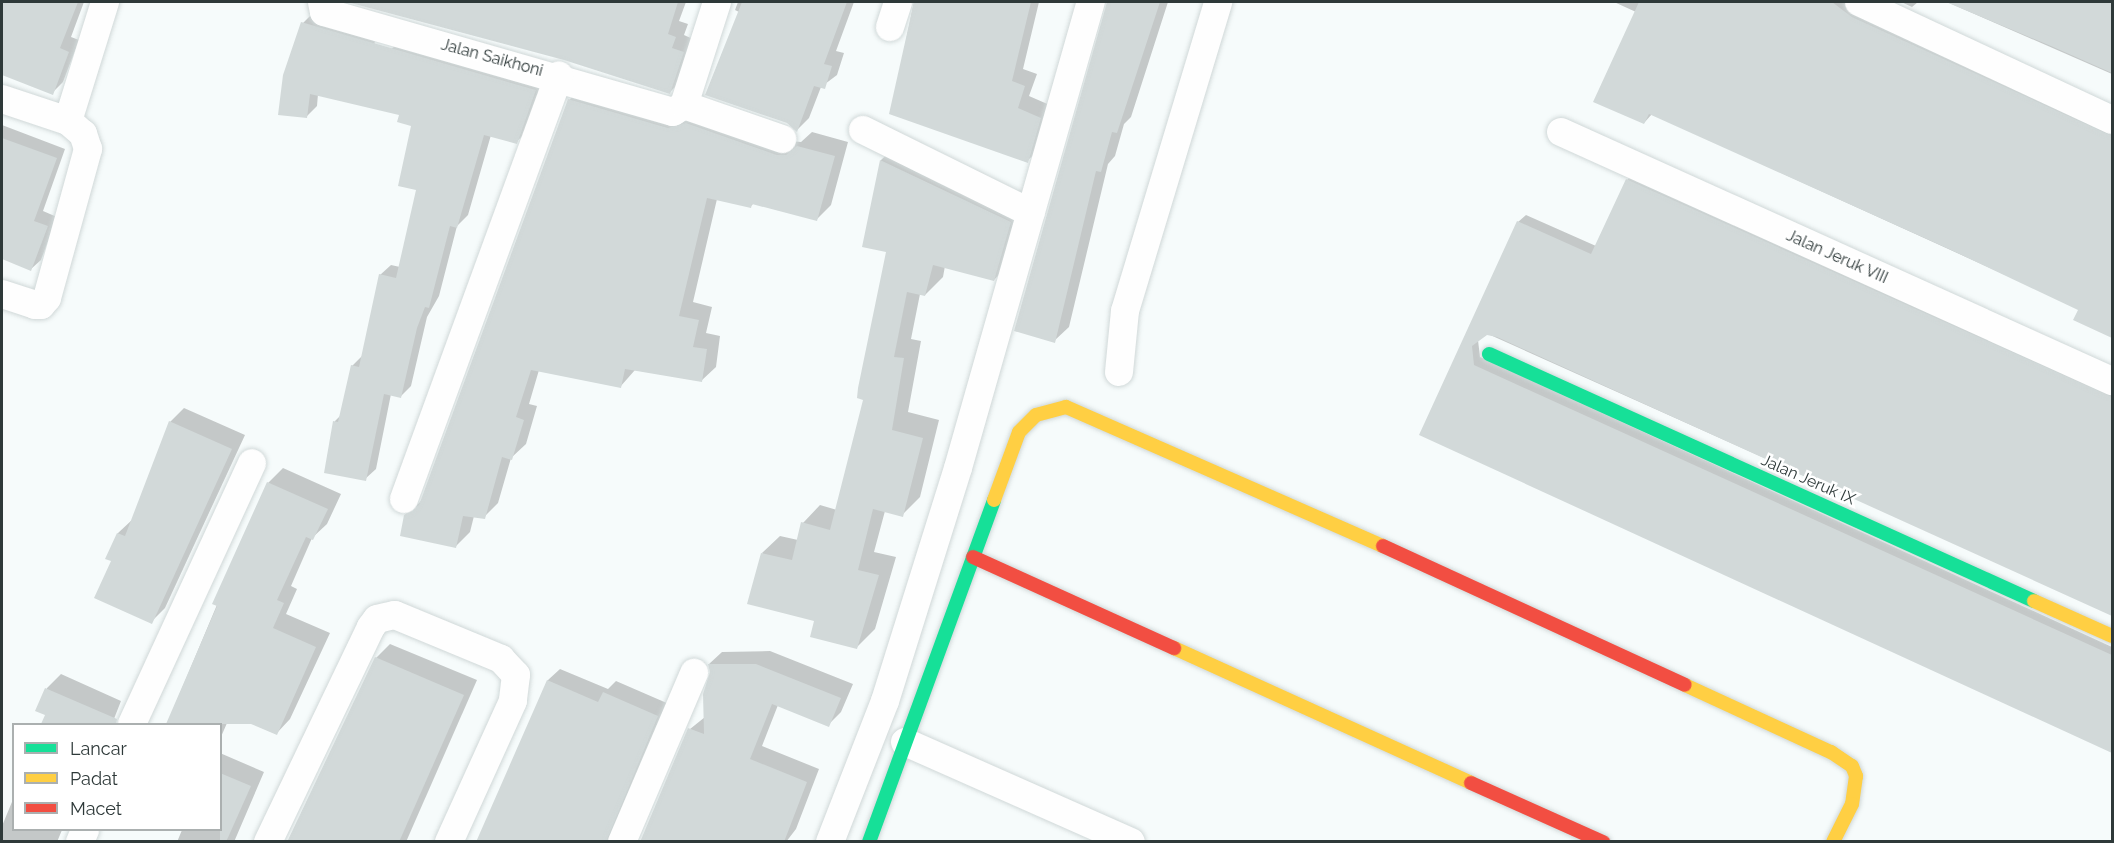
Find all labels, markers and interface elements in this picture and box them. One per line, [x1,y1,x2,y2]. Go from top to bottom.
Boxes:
street label: Jalan Saikhoni [439,35,545,81]
street label: Jalan Jeruk VIII [1783,226,1891,288]
street label: Jalan Jeruk IX [1758,451,1858,509]
legend [12,723,222,831]
text: Lancar [70,738,127,759]
text: Padat [70,768,118,789]
text: Macet [70,798,122,819]

